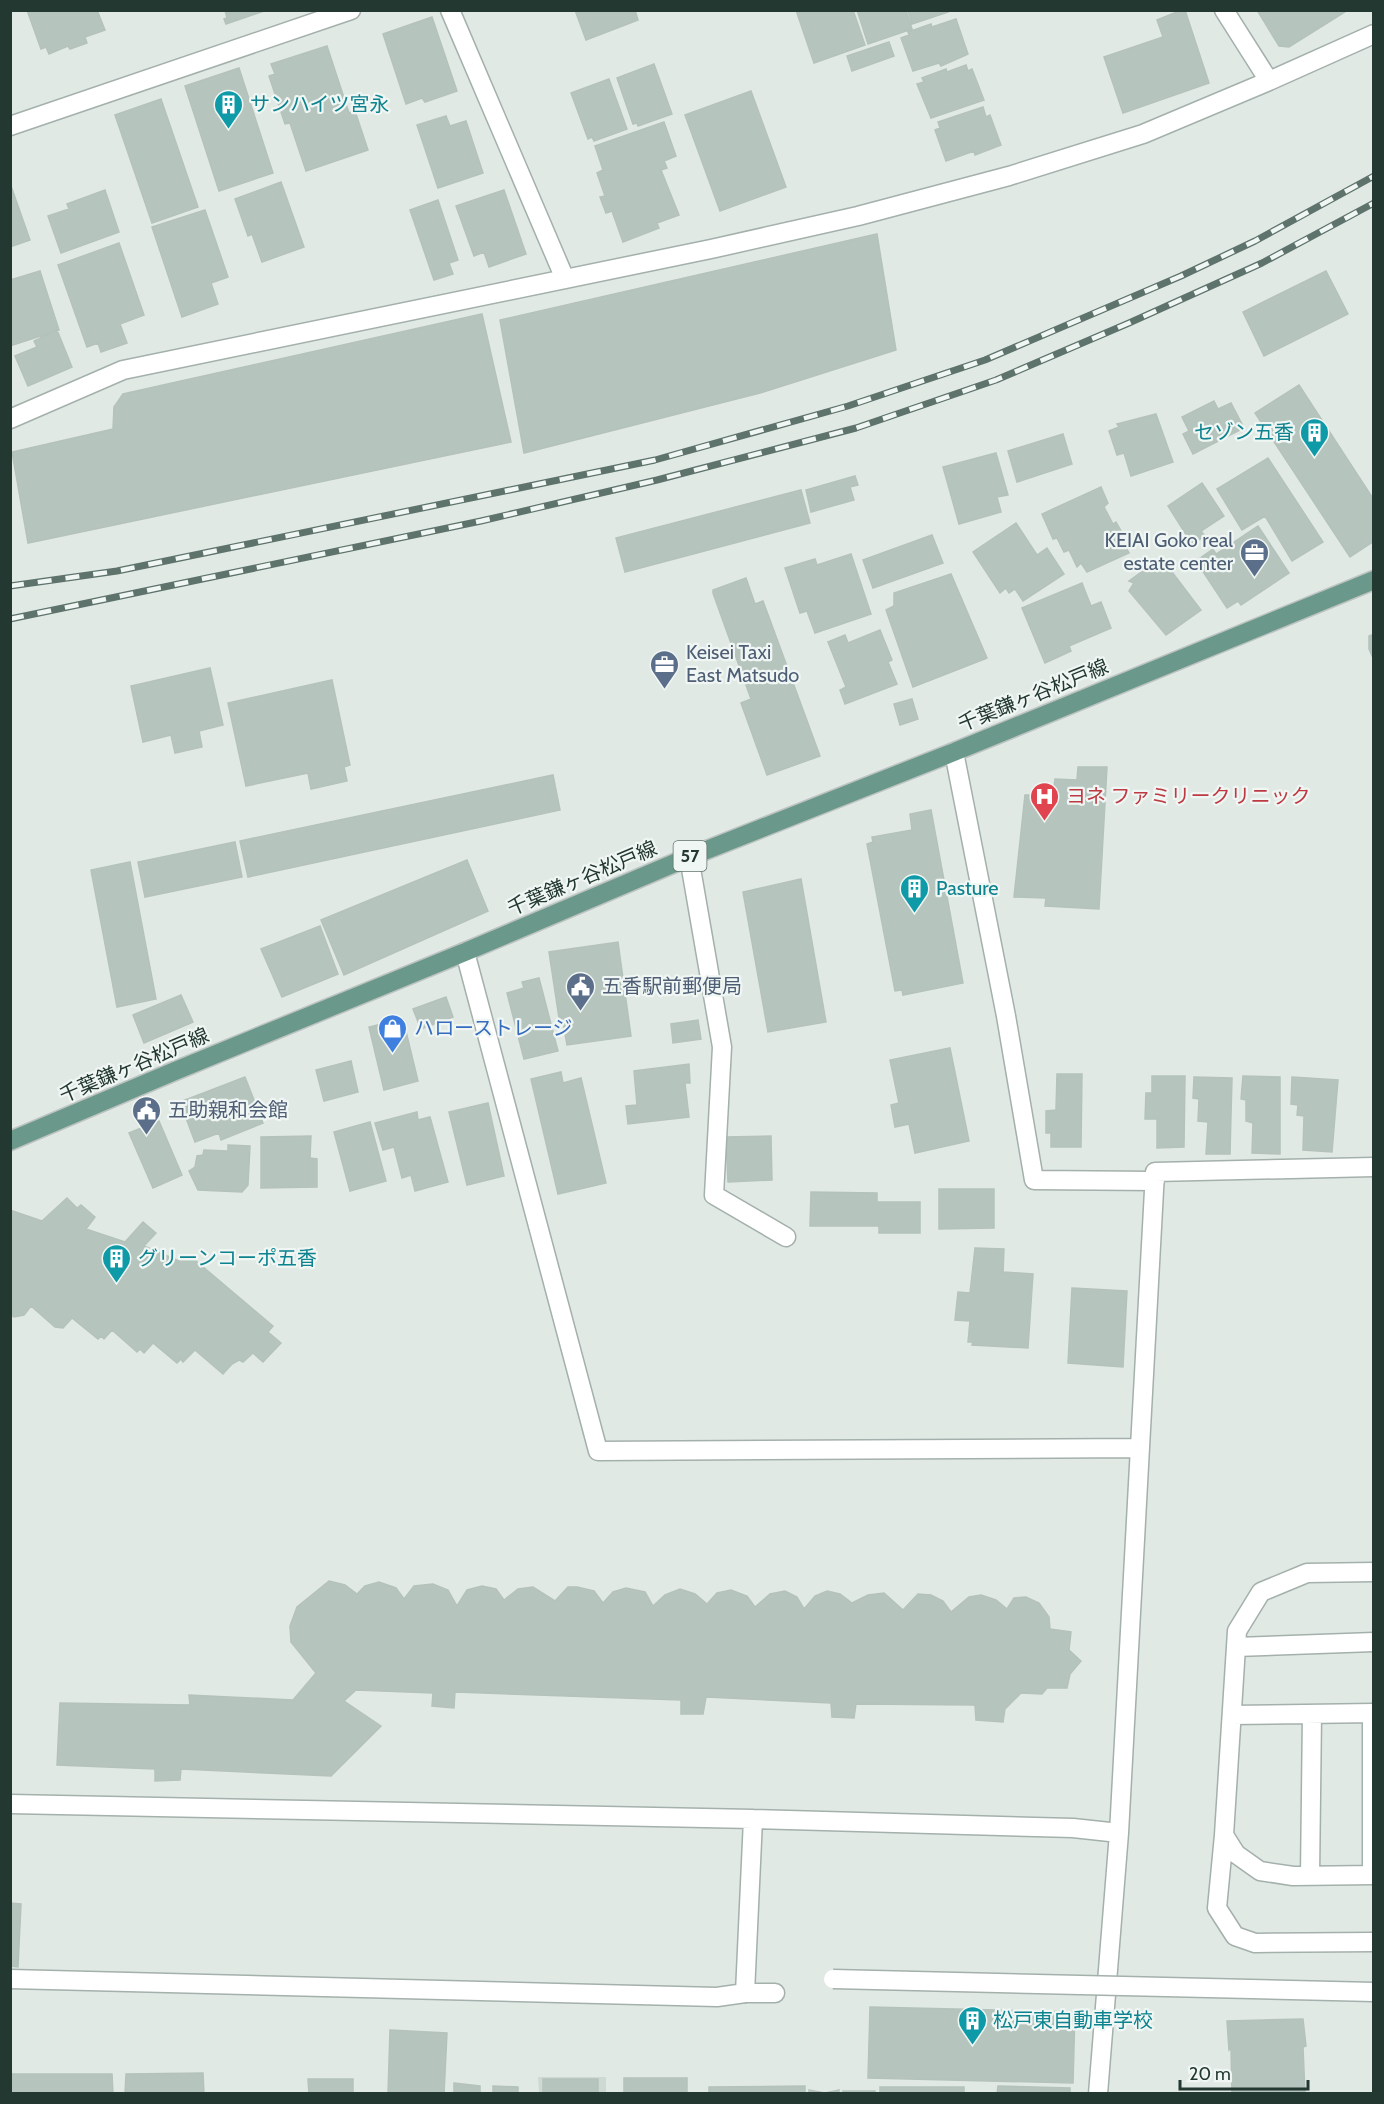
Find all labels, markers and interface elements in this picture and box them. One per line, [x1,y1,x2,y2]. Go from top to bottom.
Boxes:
building icon: サンハイツ宮永 [213,88,245,130]
place label: サンハイツ宮永 [250,92,390,116]
building icon: セゾン五香 [1299,416,1331,458]
place label: セゾン五香 [1194,420,1294,444]
place label: KEIAI Goko real estate center [1105,528,1234,575]
office icon: KEIAI Goko real estate center [1238,536,1270,578]
place label: Keisei Taxi East Matsudo [686,640,799,687]
office icon: Keisei Taxi East Matsudo [649,648,681,690]
street label: 千葉鎌ヶ谷松戸線 [954,654,1112,736]
hospital icon: ヨネ ファミリークリニック [1029,780,1061,822]
place label: ヨネ ファミリークリニック [1066,784,1311,808]
street label: 千葉鎌ヶ谷松戸線 [504,836,660,920]
road number: 57 [674,841,706,871]
building icon: Pasture [899,872,931,914]
place label: Pasture [936,876,999,900]
public building icon: 五香駅前郵便局 [565,970,597,1012]
place label: 五香駅前郵便局 [602,974,742,998]
shop icon: ハローストレージ [377,1012,409,1054]
place label: ハローストレージ [414,1016,573,1040]
street label: 千葉鎌ヶ谷松戸線 [56,1023,212,1107]
public building icon: 五助親和会館 [131,1094,163,1136]
place label: 五助親和会館 [168,1098,288,1122]
building icon: グリーンコーポ五香 [101,1242,133,1284]
place label: グリーンコーポ五香 [138,1246,317,1270]
building icon: 松戸東自動車学校 [956,2004,988,2046]
place label: 松戸東自動車学校 [993,2008,1153,2032]
scale bar [1180,2053,1308,2091]
text: 20 m [1189,2063,1231,2085]

